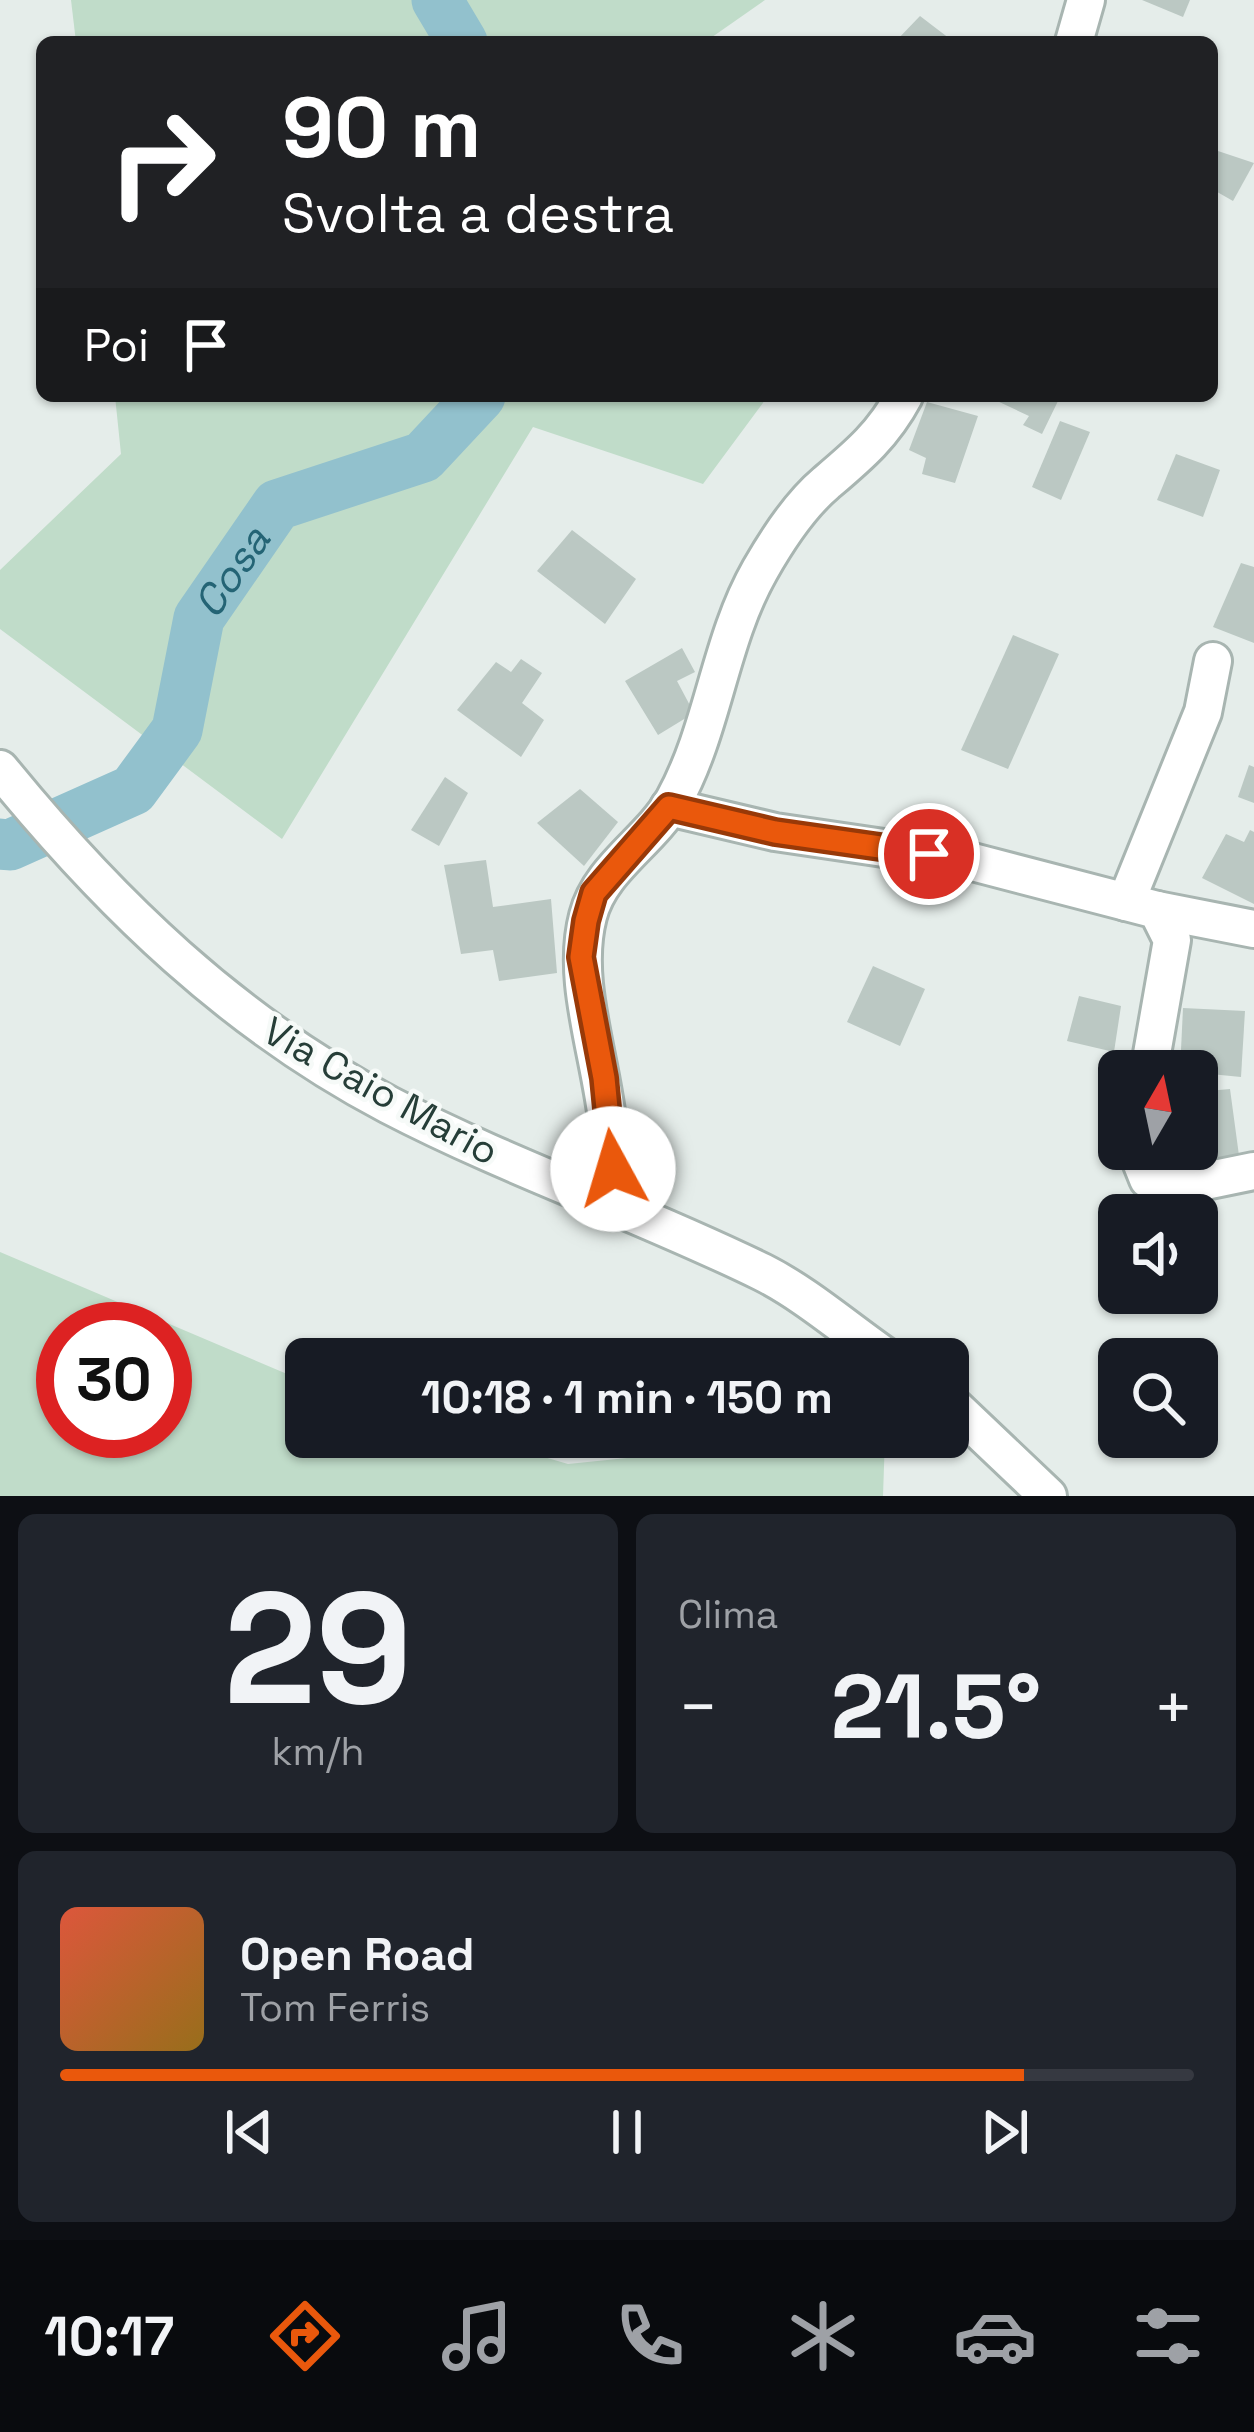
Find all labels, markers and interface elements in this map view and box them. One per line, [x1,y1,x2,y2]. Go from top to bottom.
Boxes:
text: 90 m [282,74,481,182]
icon: right [84,84,240,240]
text: Svolta a destra [282,179,674,248]
icon: arrive [173,312,239,378]
text: Poi [84,317,149,374]
water label: Cosa [181,515,282,627]
pin [878,803,980,905]
icon: arrive [896,821,962,887]
street label: Via Caio Mario [255,1006,507,1176]
north arrow [1098,1050,1218,1170]
map controls [1098,1050,1218,1458]
position arrow [550,1106,676,1232]
button: sound [1098,1194,1218,1314]
speed limit sign: 30 [36,1302,192,1458]
button: search [1098,1338,1218,1458]
text: 10:18 · 1 min · 150 m [421,1369,833,1426]
text: 29 [224,1549,412,1749]
text: Clima [678,1590,778,1639]
text: 21.5° [831,1649,1041,1764]
text: − [678,1665,719,1749]
text: + [1153,1665,1194,1749]
text: km/h [272,1727,364,1776]
text: Open Road [240,1926,475,1983]
text: Tom Ferris [240,1983,430,2032]
icon: previous [216,2099,282,2165]
icon: pause [594,2099,660,2165]
icon: next [972,2099,1038,2165]
icon: directions [263,2294,347,2378]
icon: music [435,2294,519,2378]
icon: phone [608,2294,692,2378]
icon: climate [781,2294,865,2378]
icon: car [953,2294,1037,2378]
icon: filters [1126,2294,1210,2378]
text: 10:17 [44,2302,174,2371]

